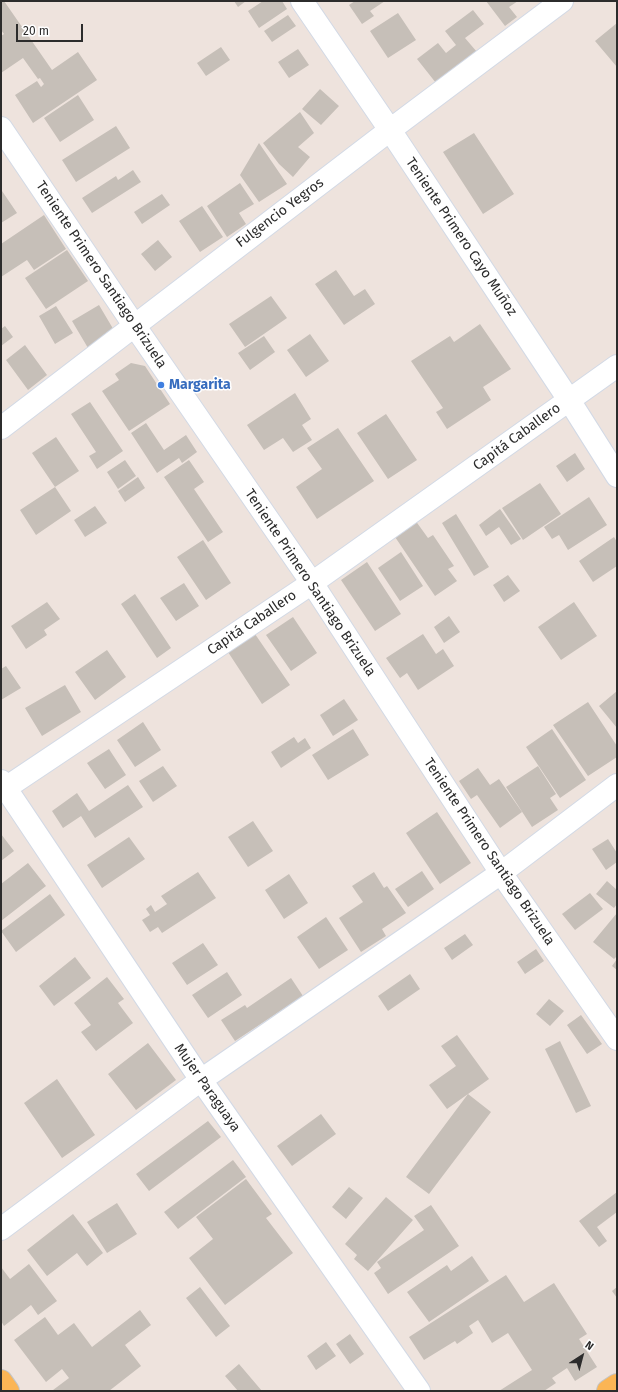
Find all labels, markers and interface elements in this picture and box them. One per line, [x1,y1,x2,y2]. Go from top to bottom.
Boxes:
scale bar [18,16,85,42]
text: 20 m [23,24,49,38]
street label: Teniente Primero Cayo Muñoz [402,155,520,319]
street label: Fulgencio Yegros [233,175,327,251]
street label: Teniente Primero Santiago Brizuela [32,178,170,372]
place label: Margarita [169,377,231,393]
marker: Margarita [156,380,166,390]
street label: Capitá Caballero [470,400,564,474]
street label: Teniente Primero Santiago Brizuela [241,486,379,680]
street label: Capitá Caballero [204,587,300,659]
street label: Teniente Primero Santiago Brizuela [420,755,558,949]
street label: Mujer Paraguaya [170,1041,244,1135]
north arrow [562,1336,602,1376]
text: N [583,1338,596,1353]

